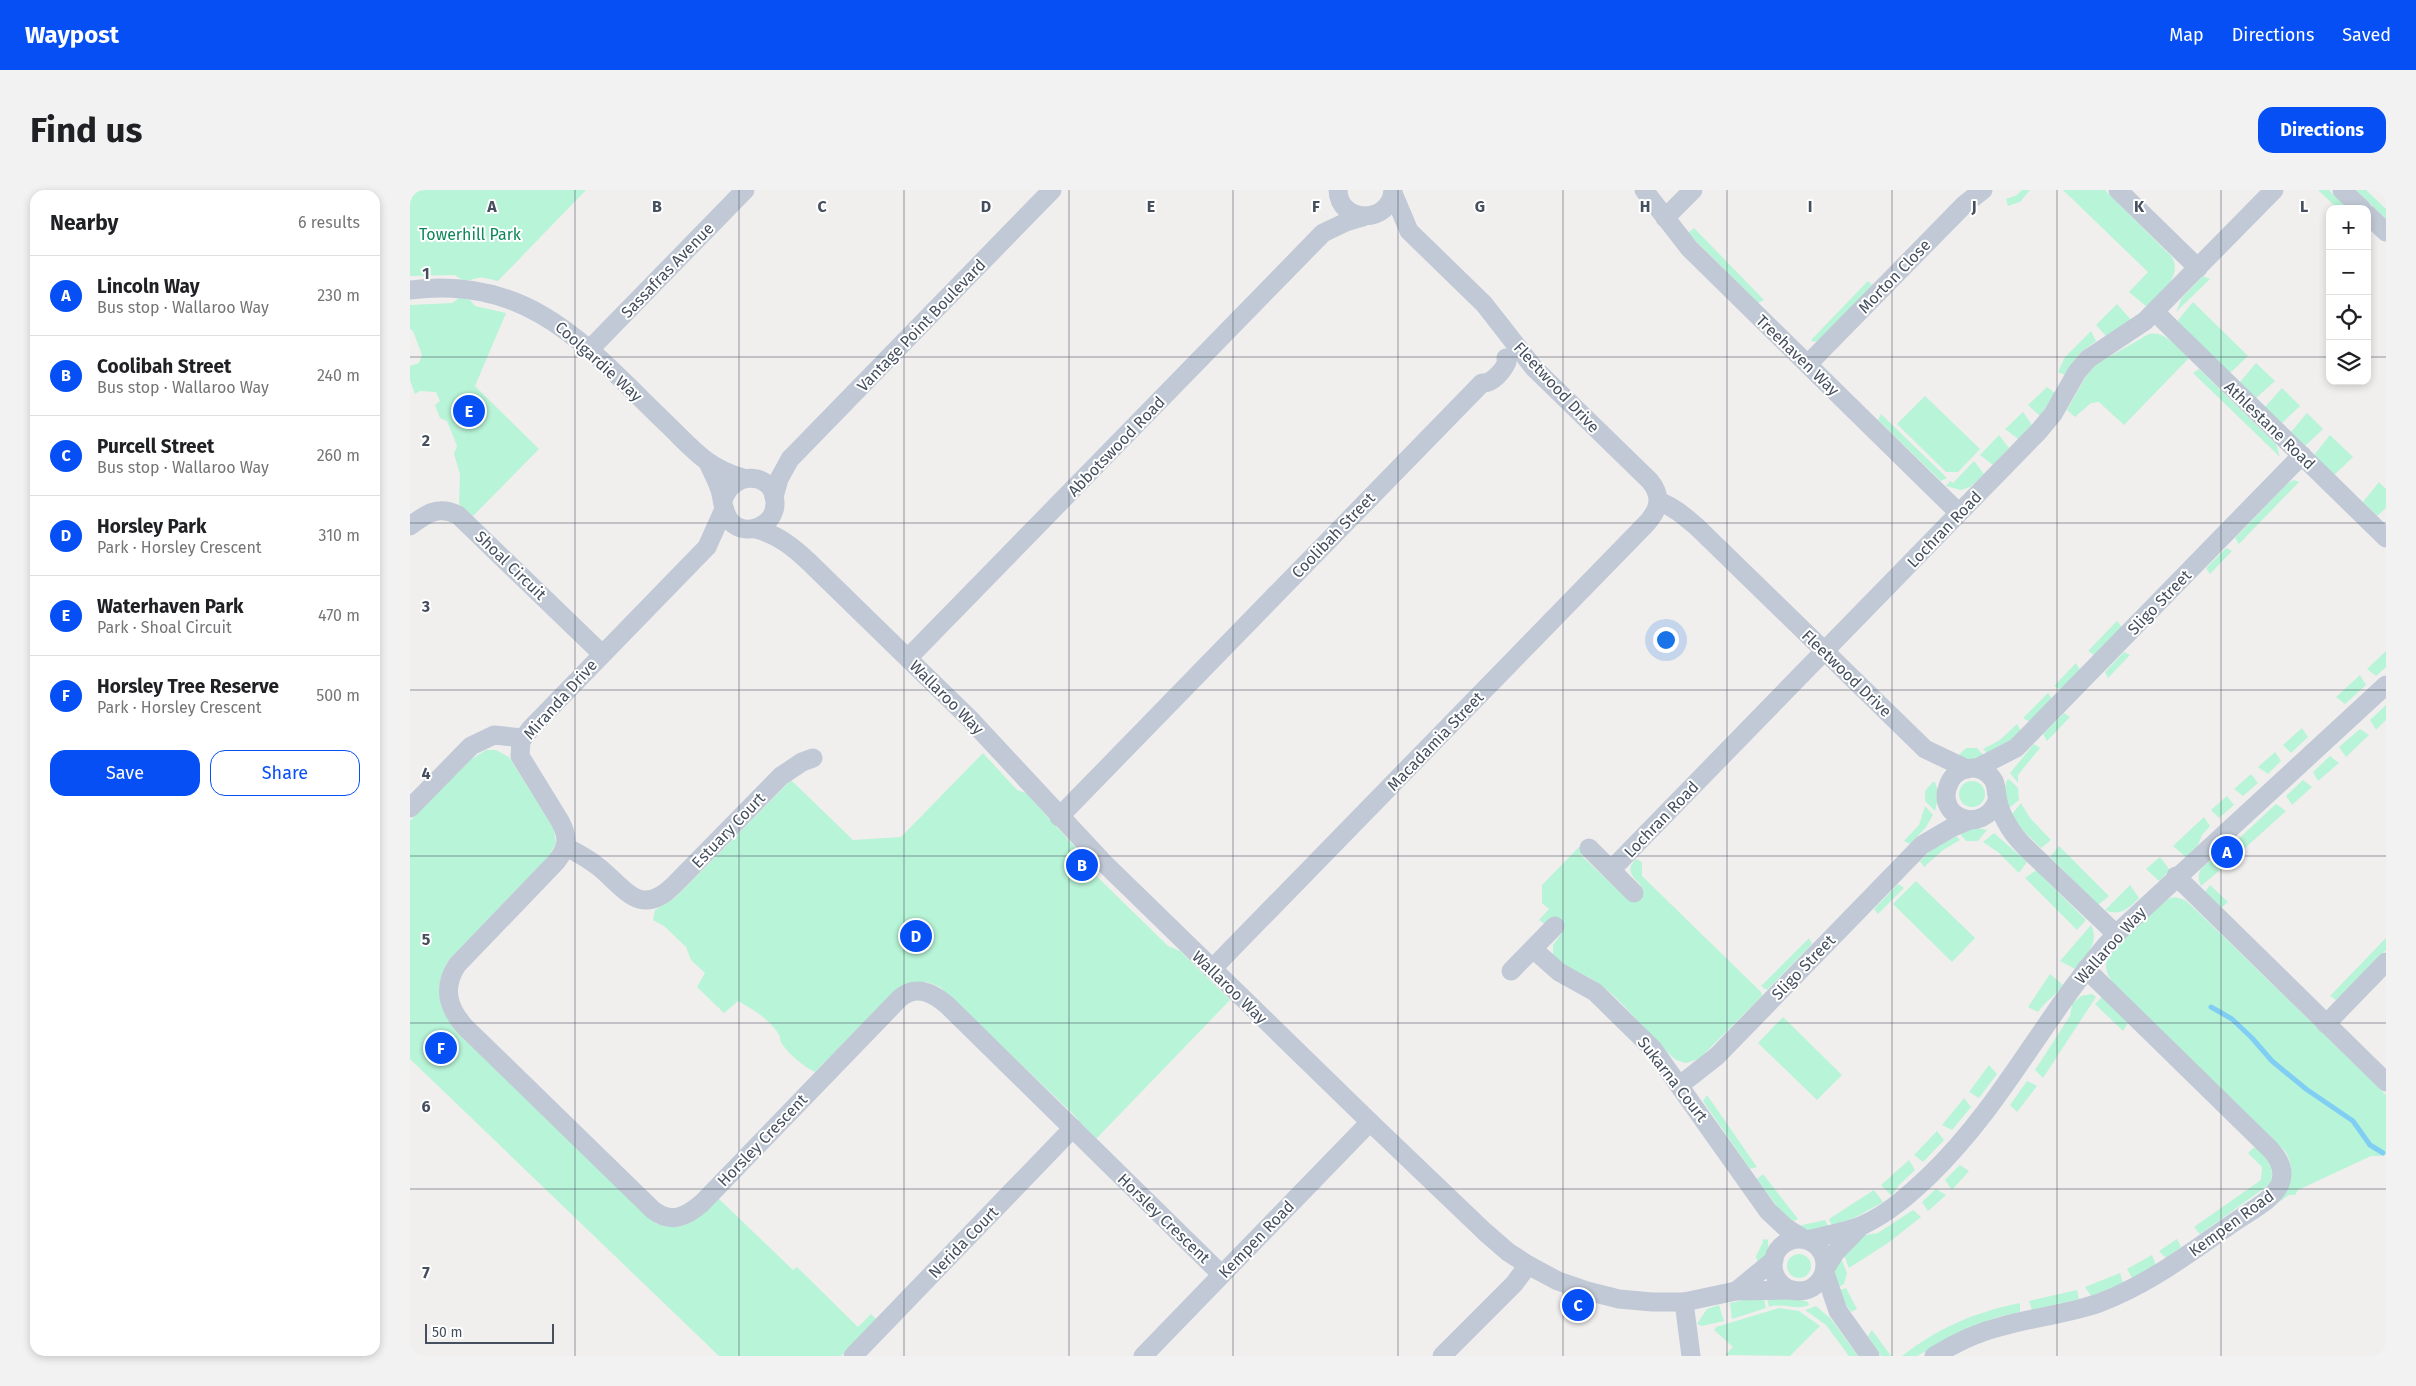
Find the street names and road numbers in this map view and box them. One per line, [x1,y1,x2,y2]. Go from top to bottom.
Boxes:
street label: Sassafras Avenue [617,219,718,322]
street label: Morton Close [1854,235,1934,317]
street label: Vantage Point Boulevard [853,255,990,396]
street label: Treehaven Way [1752,311,1843,400]
street label: Coolgardie Way [551,317,646,406]
street label: Fleetwood Drive [1510,338,1603,437]
street label: Athlestane Road [2220,377,2319,473]
street label: Abbotswood Road [1064,392,1169,500]
street label: Lochran Road [1903,487,1986,571]
street label: Coolibah Street [1288,488,1379,582]
street label: Shoal Circuit [471,527,550,604]
street label: Sligo Street [2124,566,2195,639]
street label: Fleetwood Drive [1798,626,1895,721]
street label: Miranda Drive [520,656,601,743]
street label: Wallaroo Way [906,656,988,738]
street label: Macadamia Street [1383,688,1488,795]
street label: Lochran Road [1620,777,1703,861]
street label: Estuary Court [688,789,769,872]
street label: Wallaroo Way [2071,903,2150,988]
street label: Sligo Street [1768,931,1839,1004]
street label: Wallaroo Way [1188,947,1271,1028]
street label: Sukarna Court [1634,1033,1712,1126]
street label: Horsley Crescent [714,1090,811,1190]
street label: Horsley Crescent [1114,1170,1214,1267]
street label: Kempen Road [2185,1186,2277,1261]
street label: Kempen Road [1215,1197,1298,1282]
street label: Nerida Court [925,1202,1002,1282]

